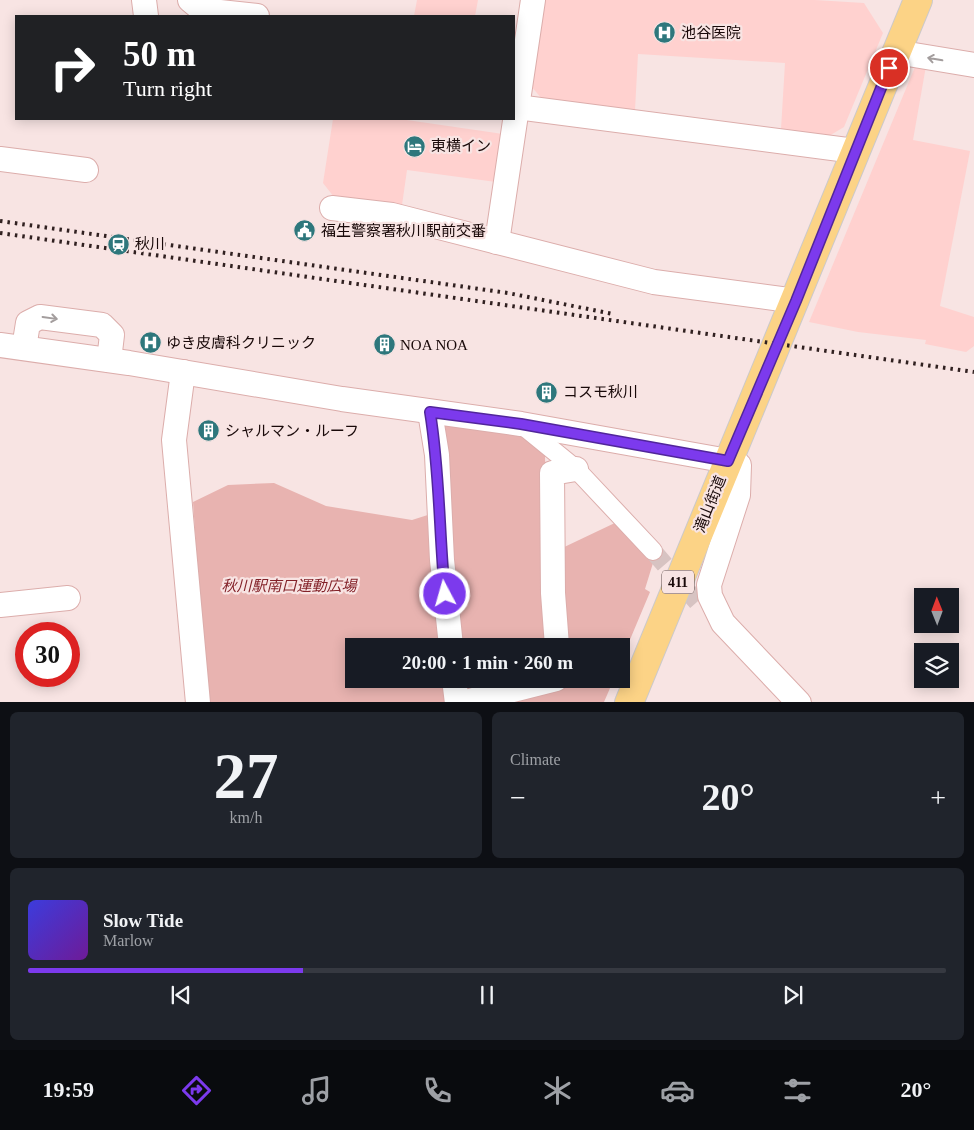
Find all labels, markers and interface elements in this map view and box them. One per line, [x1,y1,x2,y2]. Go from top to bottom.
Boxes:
hospital icon: 池谷医院 [653,21,677,45]
place label: 池谷医院 [681,25,741,41]
icon: right [40,35,105,100]
text: 50 m [123,35,196,74]
pin [868,47,910,89]
one-way arrow [927,53,943,63]
icon: arrive [875,54,903,82]
text: Turn right [123,76,212,101]
hotel icon: 東横イン [403,134,427,158]
place label: 東横イン [431,138,491,154]
public building icon: 福生警察署秋川駅前交番 [293,219,317,243]
place label: 福生警察署秋川駅前交番 [321,223,486,239]
station icon: 秋川 [107,232,131,256]
place label: 秋川 [135,236,165,252]
one-way arrow [41,313,57,323]
hospital icon: ゆき皮膚科クリニック [138,331,162,355]
building icon: NOA NOA [372,333,396,357]
place label: ゆき皮膚科クリニック [166,335,316,351]
place label: NOA NOA [400,337,468,353]
building icon: コスモ秋川 [535,380,559,404]
place label: コスモ秋川 [563,384,638,400]
building icon: シャルマン・ルーフ [197,419,221,443]
place label: シャルマン・ルーフ [225,423,359,439]
street label: 滝山街道 [691,473,729,535]
position arrow [418,567,470,619]
road number: 411 [662,570,694,594]
park label: 秋川駅南口運動広場 [221,578,358,594]
north arrow [914,588,959,632]
map controls [914,588,959,688]
speed limit sign: 30 [15,622,80,687]
button: layers [914,643,959,688]
text: 20:00 · 1 min · 260 m [402,652,573,673]
text: 27 [214,740,279,812]
text: Climate [510,751,561,768]
text: 20° [701,776,755,818]
text: − [510,782,526,813]
text: + [930,782,946,813]
text: km/h [230,809,262,826]
text: Slow Tide [103,910,183,931]
text: Marlow [103,932,154,949]
icon: previous [167,981,195,1009]
icon: pause [473,981,501,1009]
icon: next [779,981,807,1009]
icon: directions [179,1073,214,1108]
icon: music [299,1073,334,1108]
icon: phone [420,1073,455,1108]
icon: climate [540,1073,575,1108]
icon: car [660,1073,695,1108]
icon: filters [780,1073,815,1108]
text: 19:59 [43,1077,94,1102]
text: 20° [900,1077,931,1102]

